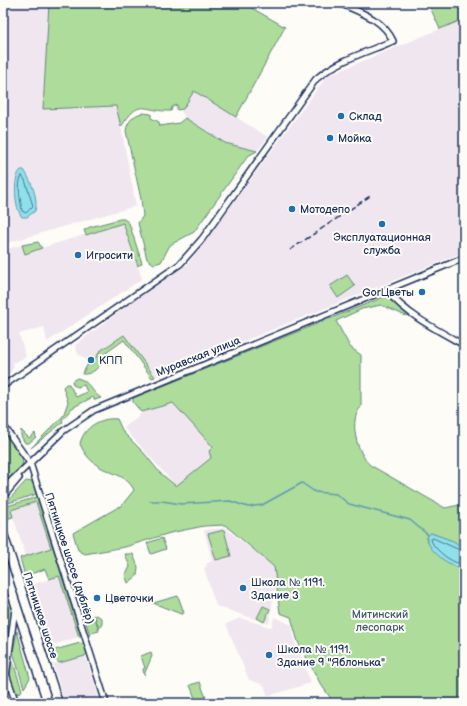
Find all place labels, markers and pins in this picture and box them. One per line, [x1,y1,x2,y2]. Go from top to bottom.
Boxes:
place label: Склад [349,110,382,123]
marker: Склад [336,111,346,121]
place label: Мойка [338,132,372,145]
marker: Мойка [325,133,335,143]
place label: Мотодепо [300,203,350,216]
marker: Мотодепо [287,204,297,214]
marker: Эксплуатационная служба [377,219,387,229]
place label: Эксплуатационная служба [333,231,431,257]
place label: Игросити [86,249,133,262]
marker: Игросити [73,250,83,260]
place label: GorЦветы [362,286,414,299]
marker: GorЦветы [417,287,427,297]
place label: КПП [99,354,123,367]
marker: КПП [86,355,96,365]
place label: Школа № 1191. Здание 3 [251,576,325,602]
marker: Школа № 1191. Здание 3 [238,583,248,593]
place label: Цветочки [105,592,154,605]
marker: Цветочки [92,593,102,603]
place label: Школа № 1191. Здание 9 "Яблонька" [277,643,385,669]
marker: Школа № 1191. Здание 9 "Яблонька" [264,650,274,660]

